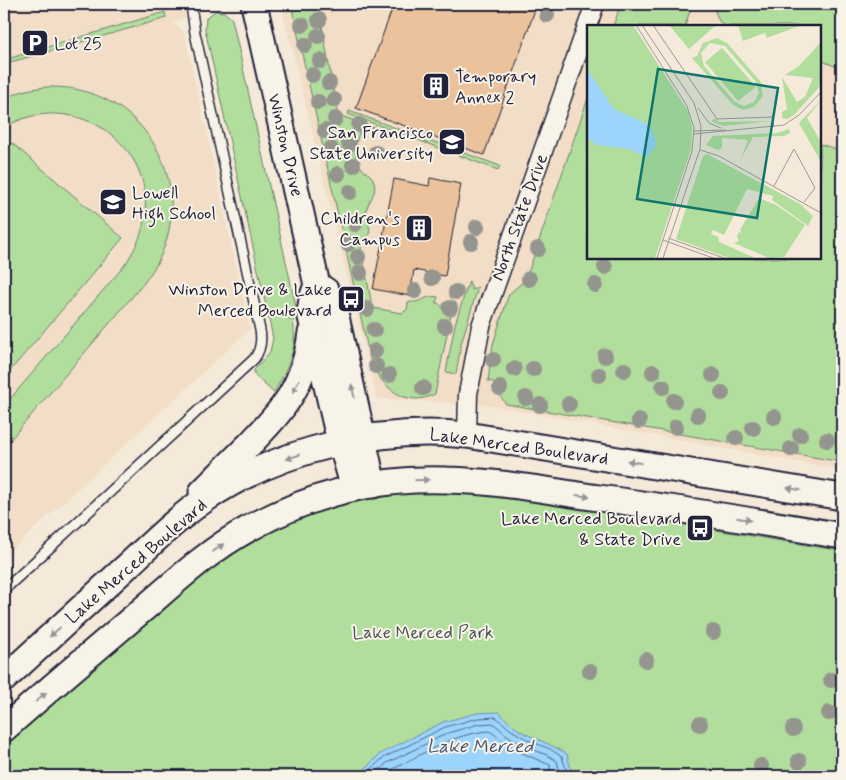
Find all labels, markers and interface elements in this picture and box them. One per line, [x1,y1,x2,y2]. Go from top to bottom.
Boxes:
inset map [587,25,821,259]
parking icon: Lot 25 [20,28,50,58]
place label: Lot 25 [54,32,102,56]
place label: Temporary Annex 2 [455,65,536,110]
building icon: Temporary Annex 2 [421,71,451,101]
street label: Winston Drive [262,91,309,199]
place label: San Francisco State University [310,121,433,166]
school or university icon: San Francisco State University [437,127,467,157]
street label: North State Drive [486,150,554,284]
place label: Lowell High School [132,181,216,228]
school or university icon: Lowell High School [98,187,128,217]
place label: Children's Campus [320,207,400,252]
building icon: Children's Campus [404,213,434,243]
place label: Winston Drive & Lake Merced Boulevard [168,278,332,323]
bus stop icon: Winston Drive & Lake Merced Boulevard [336,284,366,314]
one-way arrow [292,379,300,394]
one-way arrow [349,384,357,399]
street label: Lake Merced Boulevard [428,423,610,471]
one-way arrow [286,453,301,461]
one-way arrow [626,457,642,465]
one-way arrow [414,475,430,483]
one-way arrow [786,485,802,493]
one-way arrow [576,492,592,500]
street label: Lake Merced Boulevard [61,494,212,630]
place label: Lake Merced Boulevard & State Drive [501,507,681,552]
bus stop icon: Lake Merced Boulevard & State Drive [685,513,715,543]
one-way arrow [737,515,753,523]
one-way arrow [211,543,225,553]
park label: Lake Merced Park [352,621,494,645]
one-way arrow [49,626,61,638]
one-way arrow [34,691,46,703]
water label: Lake Merced [427,734,535,759]

